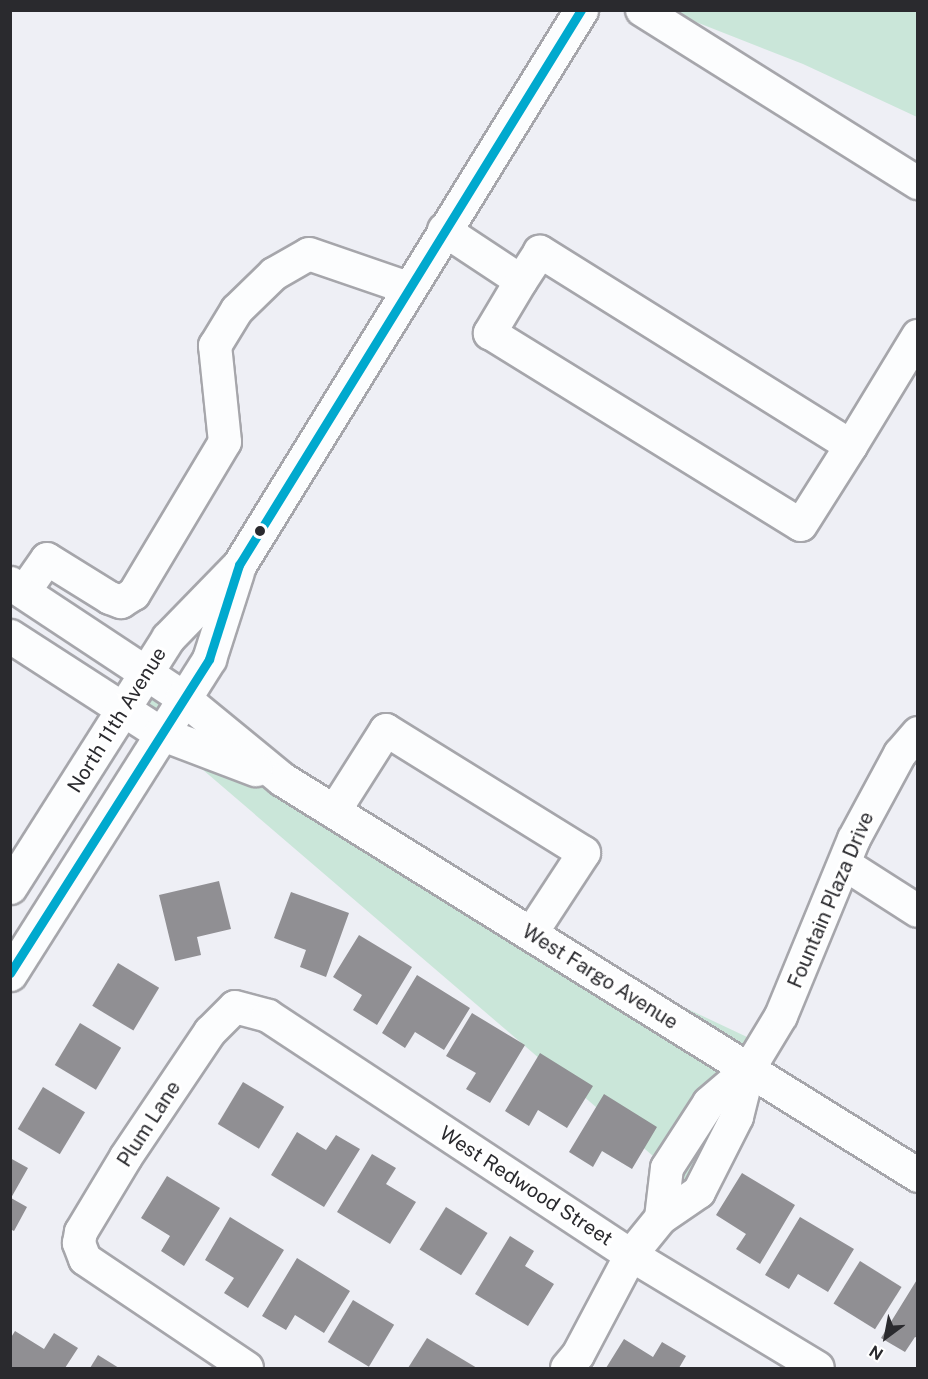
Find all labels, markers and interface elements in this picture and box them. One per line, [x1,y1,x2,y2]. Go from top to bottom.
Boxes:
unlabelled marker [254,525,266,537]
street label: North 11th Avenue [63,643,171,797]
street label: Fountain Plaza Drive [783,808,879,992]
street label: West Fargo Avenue [518,919,682,1035]
street label: Plum Lane [112,1077,186,1171]
street label: West Redwood Street [435,1121,617,1251]
north arrow [856,1307,916,1367]
text: N [866,1341,887,1364]

